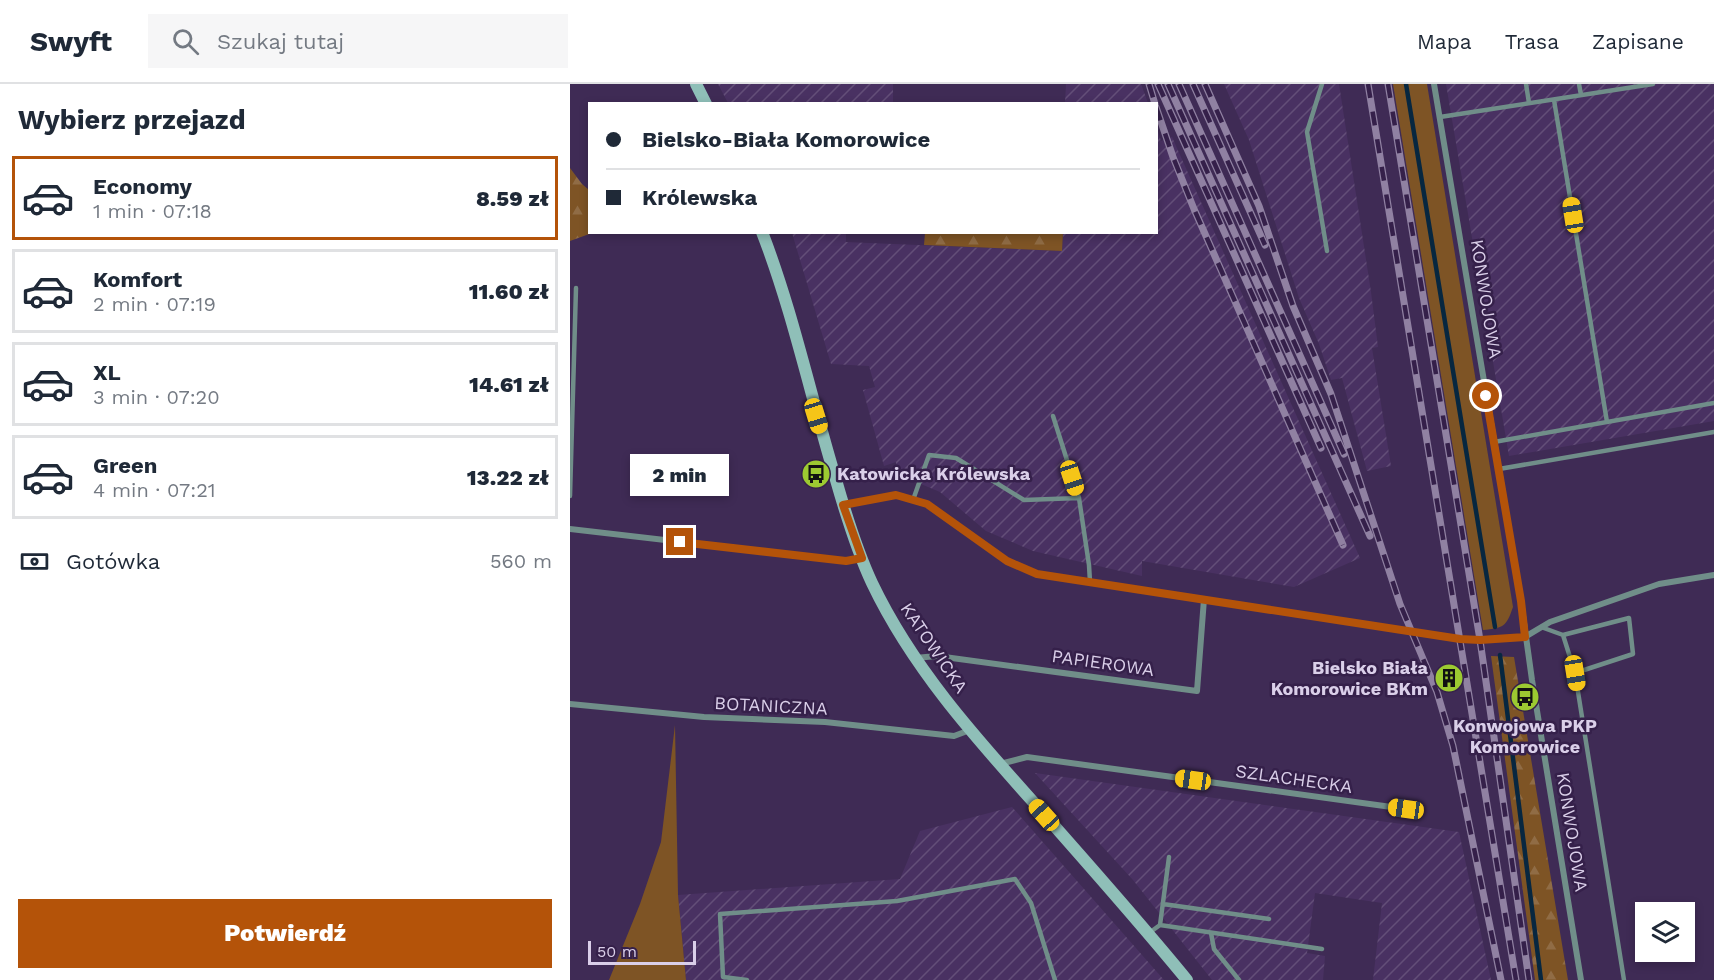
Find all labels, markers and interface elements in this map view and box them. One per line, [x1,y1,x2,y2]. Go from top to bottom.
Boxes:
search box [148,14,568,68]
text: Swyft [30,25,112,58]
icon: search [169,25,202,58]
text: Szukaj tutaj [217,29,344,54]
text: Mapa [1417,29,1472,54]
text: Trasa [1505,29,1559,54]
text: Zapisane [1592,29,1684,54]
text: Wybierz przejazd [18,104,246,136]
text: Bielsko-Biała Komorowice [642,127,930,152]
icon: car [21,171,75,225]
text: Economy [93,174,192,199]
text: Królewska [642,185,757,210]
text: 8.59 zł [476,186,549,211]
car [1561,196,1585,234]
text: 1 min · 07:18 [93,199,212,223]
street label: KONWOJOWA [1467,238,1506,360]
icon: car [21,264,75,318]
text: Komfort [93,267,182,292]
text: 11.60 zł [469,279,549,304]
text: 2 min · 07:19 [93,292,216,316]
icon: car [21,357,75,411]
text: XL [93,360,121,385]
text: 14.61 zł [469,372,549,397]
route start [1472,382,1499,409]
text: 3 min · 07:20 [93,385,220,409]
car [802,396,830,436]
icon: car [21,450,75,504]
text: Green [93,453,157,478]
callout: 2 min [630,455,730,497]
bus stop icon: Katowicka Królewska [800,458,832,490]
car [1058,458,1086,498]
text: 2 min [652,463,707,487]
place label: Katowicka Królewska [837,463,1031,484]
text: 13.22 zł [467,465,549,490]
text: 4 min · 07:21 [93,478,216,502]
route end [666,528,693,555]
icon: cash [18,545,51,578]
text: Gotówka [66,549,160,574]
text: 560 m [490,549,552,573]
street label: KATOWICKA [896,599,972,697]
street label: PAPIEROWA [1050,645,1156,680]
car [1563,654,1587,692]
place label: Bielsko Biała Komorowice BKm [1271,657,1429,699]
building icon: Bielsko Biała Komorowice BKm [1433,662,1465,694]
bus stop icon: Konwojowa PKP Komorowice [1509,681,1541,713]
street label: BOTANICZNA [714,692,828,719]
place label: Konwojowa PKP Komorowice [1453,715,1597,757]
street label: SZLACHECKA [1234,760,1354,797]
car [1174,769,1212,791]
street label: KONWOJOWA [1553,771,1592,893]
car [1025,796,1063,834]
car [1387,798,1425,820]
button: Potwierdź [18,899,552,968]
map controls [1635,902,1695,962]
button: layers [1635,902,1695,962]
scale bar [588,938,696,966]
text: 50 m [597,942,637,961]

